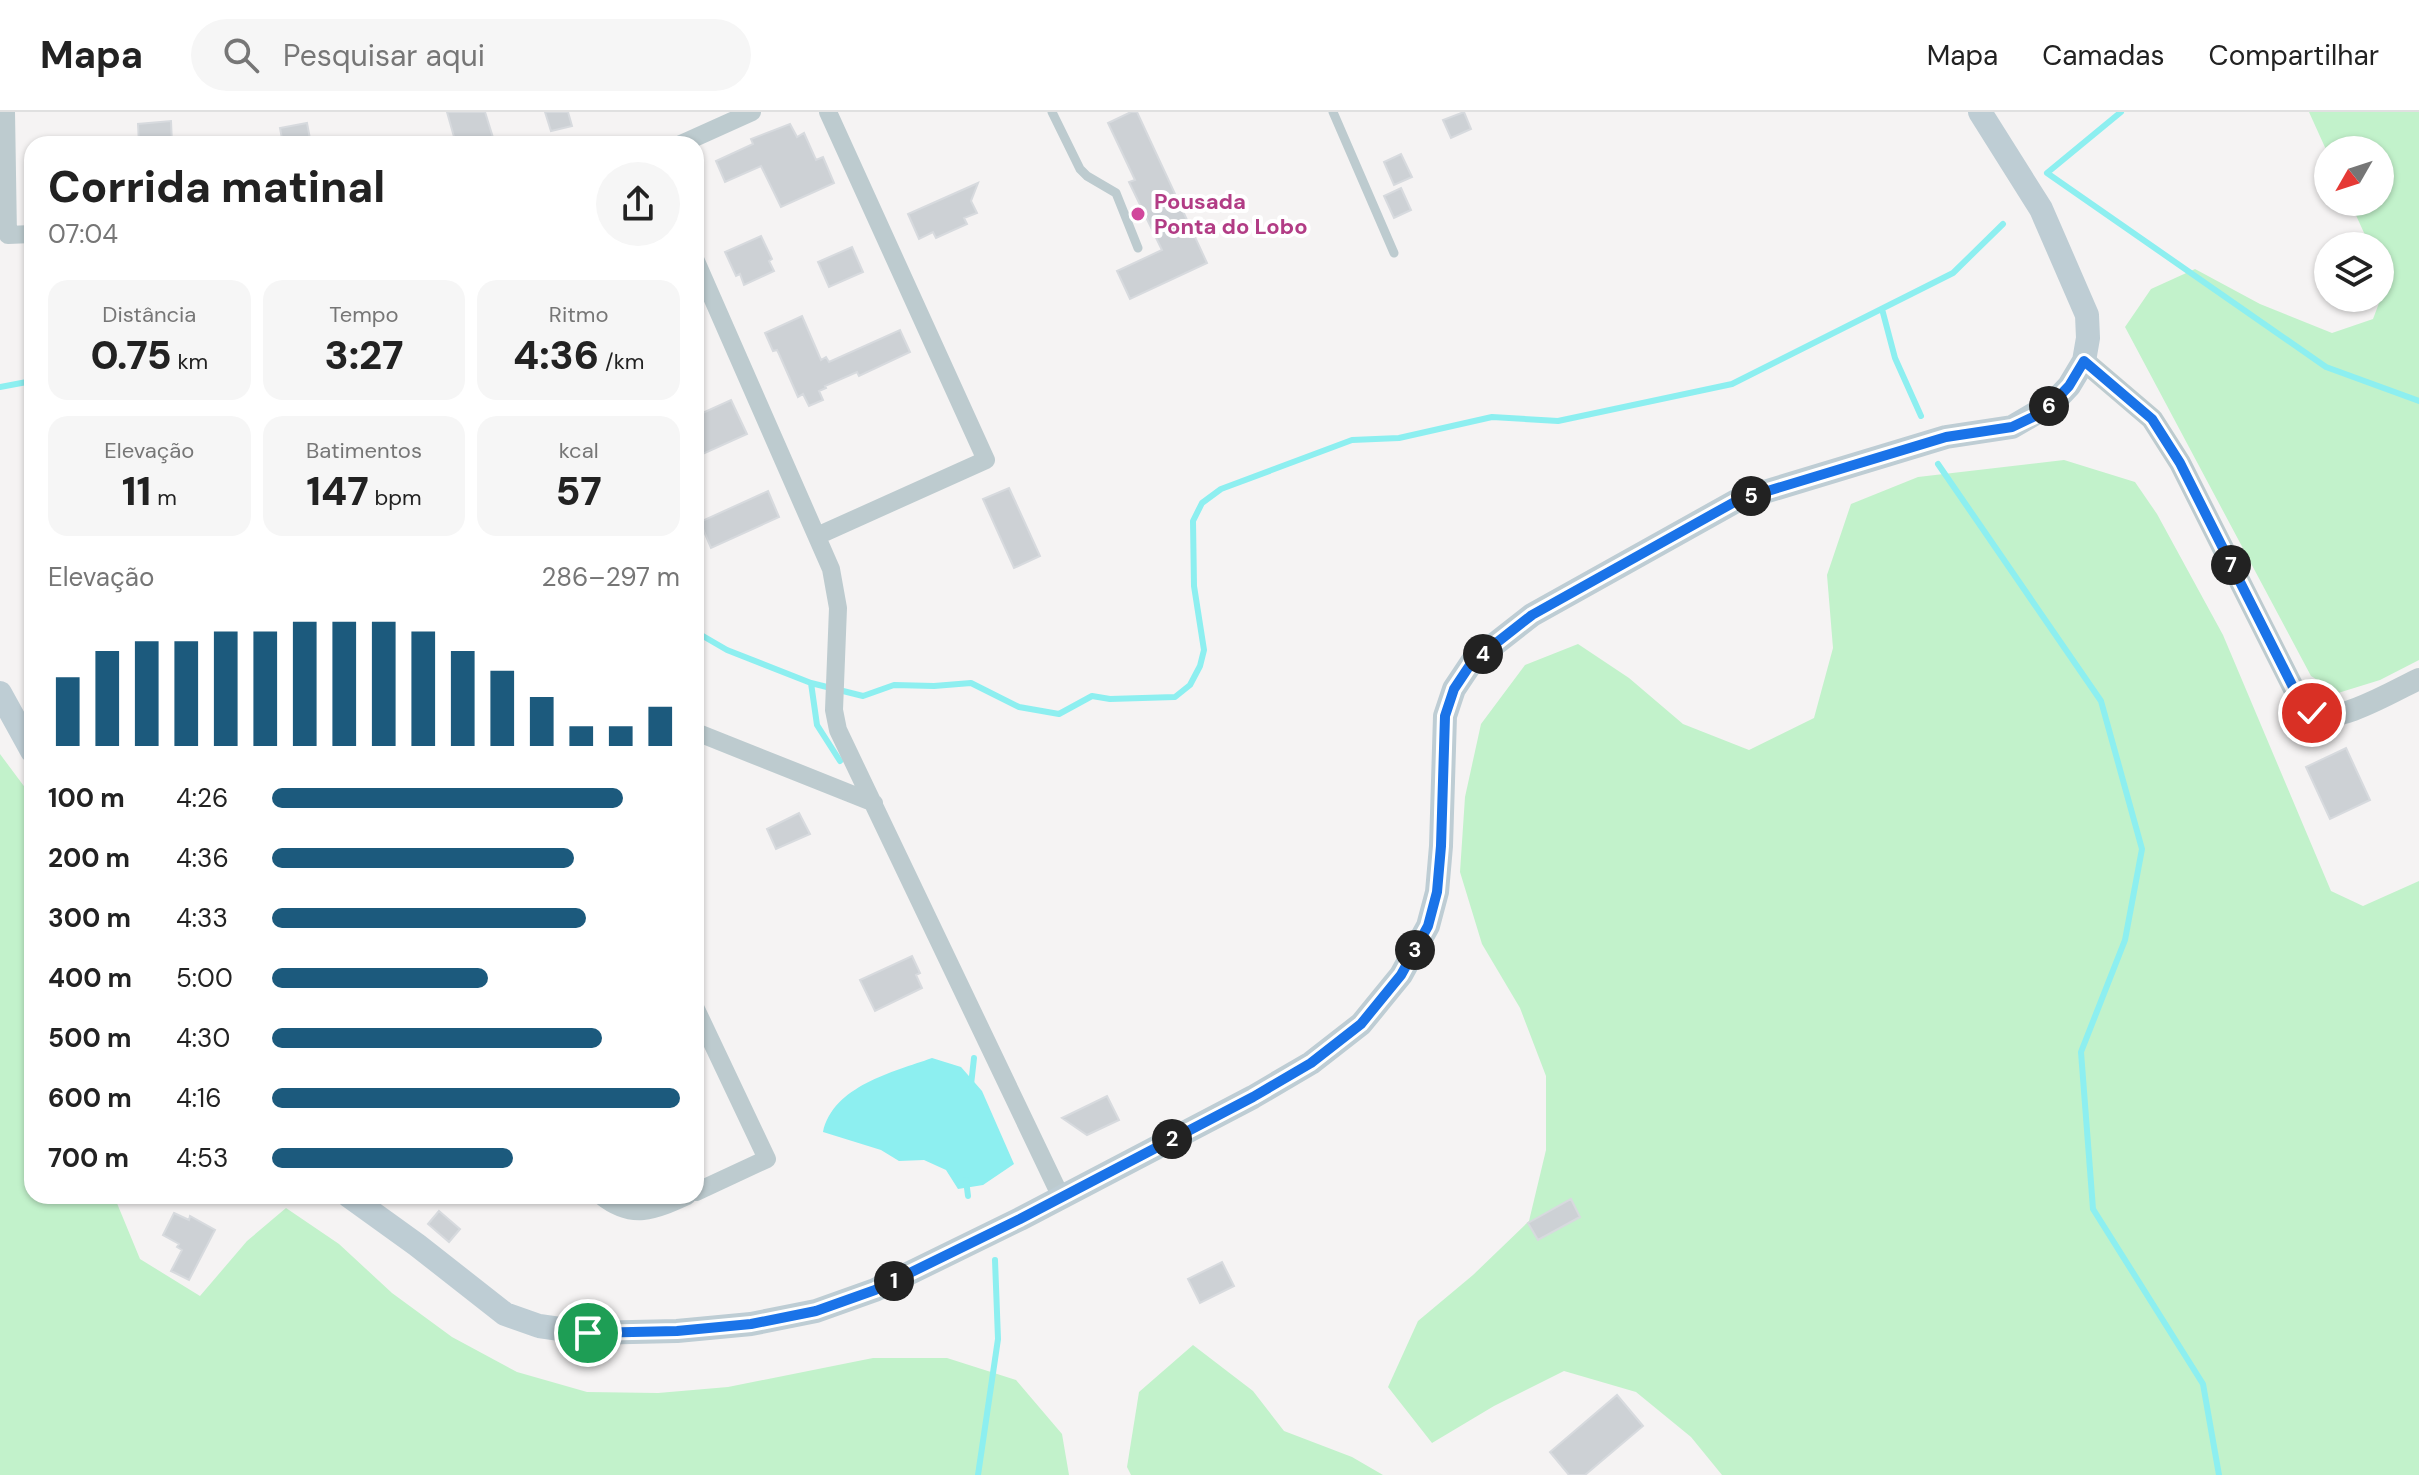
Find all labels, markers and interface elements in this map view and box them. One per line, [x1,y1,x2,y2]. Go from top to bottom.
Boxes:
search box [191,19,751,91]
text: Mapa [40,30,143,80]
icon: search [219,33,263,77]
text: Pesquisar aqui [283,36,485,75]
text: Mapa [1927,37,1998,74]
text: Camadas [2042,37,2165,74]
text: Compartilhar [2209,37,2379,74]
north arrow [2314,136,2394,216]
map controls [2314,136,2394,312]
text: Corrida matinal [48,158,385,216]
button: share [596,162,680,246]
place label: Pousada Ponta do Lobo [1154,187,1308,241]
marker: Pousada Ponta do Lobo [1129,205,1147,223]
text: 07:04 [48,217,118,251]
button: layers [2314,232,2394,312]
text: Distância [102,300,196,329]
text: Tempo [329,300,399,329]
text: Ritmo [549,300,608,329]
text: 0.75 [90,329,172,381]
text: 3:27 [325,329,403,381]
text: 4:36 [513,329,599,381]
text: km [172,347,208,376]
text: /km [599,347,644,376]
pin: 6 [2029,386,2069,426]
text: 6 [2042,391,2056,420]
text: Elevação [104,436,194,465]
text: Batimentos [306,436,422,465]
text: kcal [559,436,599,465]
text: 11 [122,465,151,517]
text: 147 [306,465,369,517]
text: 57 [556,465,602,517]
pin: 5 [1731,476,1771,516]
text: 5 [1744,481,1758,510]
text: m [151,483,177,512]
text: bpm [369,483,422,512]
pin: 7 [2211,545,2251,585]
text: 7 [2225,550,2237,579]
text: Elevação [48,560,154,594]
text: 286–297 m [542,560,680,594]
pin: 4 [1463,634,1503,674]
text: 4 [1476,639,1490,668]
pin [2278,679,2346,747]
icon: check [2290,691,2334,735]
text: 100 m [48,781,125,815]
text: 4:26 [176,781,228,815]
text: 200 m [48,841,130,875]
text: 4:36 [176,841,229,875]
text: 300 m [48,901,131,935]
text: 4:33 [176,901,228,935]
pin: 3 [1395,930,1435,970]
text: 3 [1408,935,1422,964]
text: 400 m [48,961,132,995]
text: 5:00 [176,961,233,995]
text: 500 m [48,1021,131,1055]
text: 4:30 [176,1021,230,1055]
text: 600 m [48,1081,132,1115]
text: 4:16 [176,1081,221,1115]
pin: 2 [1152,1119,1192,1159]
text: 2 [1166,1124,1178,1153]
text: 700 m [48,1141,129,1175]
text: 4:53 [176,1141,228,1175]
pin: 1 [874,1261,914,1301]
text: 1 [890,1266,898,1295]
pin [554,1299,622,1367]
icon: arrive [566,1311,610,1355]

